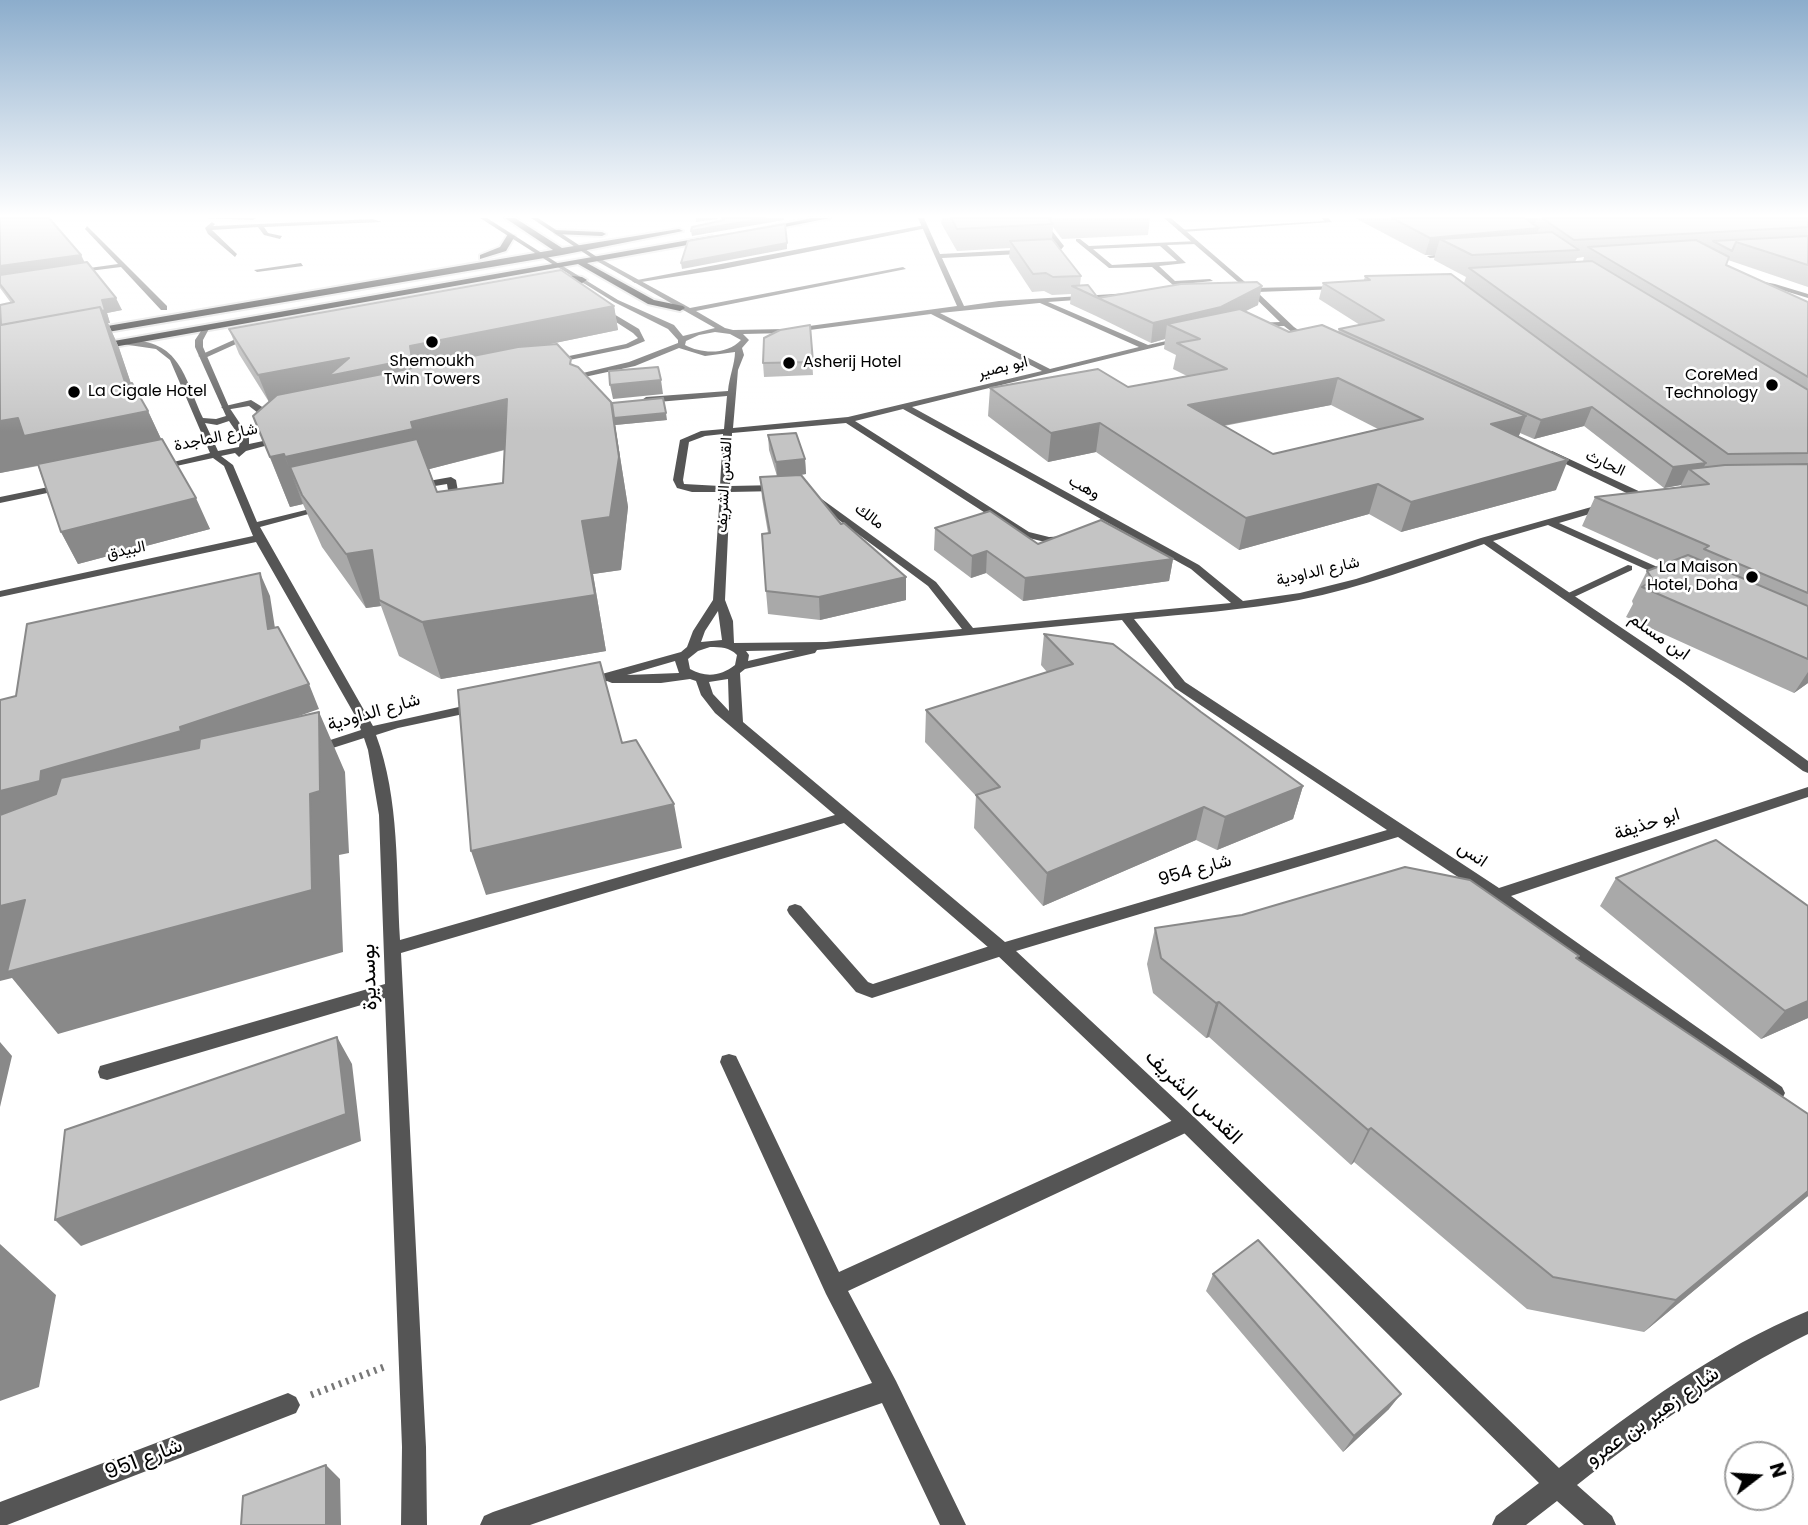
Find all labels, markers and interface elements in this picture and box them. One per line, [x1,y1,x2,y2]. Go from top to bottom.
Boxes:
marker: Shemoukh Twin Towers [424,334,440,350]
place label: Shemoukh Twin Towers [384,352,480,390]
place label: Asherij Hotel [803,353,901,373]
street label: ابو بصير [976,353,1030,383]
marker: Asherij Hotel [781,355,797,371]
place label: CoreMed Technology [1665,366,1758,404]
marker: CoreMed Technology [1764,377,1780,393]
place label: La Cigale Hotel [88,382,207,402]
marker: La Cigale Hotel [66,384,82,400]
street label: شارع الماجدة [173,420,259,456]
street label: القدس الشريف [713,437,737,533]
street label: الحارث [1582,447,1628,481]
street label: وهب [1065,472,1103,504]
street label: مالك [850,500,888,534]
street label: البيدق [105,538,147,564]
street label: شارع الداودية [1274,553,1362,591]
place label: La Maison Hotel, Doha [1647,558,1738,596]
marker: La Maison Hotel, Doha [1744,569,1760,585]
street label: ابن مسلم [1624,608,1694,666]
street label: شارع الداودية [325,689,423,737]
street label: ابو حذيفة [1611,804,1683,846]
street label: انس [1453,837,1491,873]
street label: شارع 954 [1156,850,1234,892]
street label: بوسديرة [356,943,384,1011]
street label: القدس الشريف [1139,1045,1247,1151]
street label: شارع زهير بن عمرو [1581,1362,1725,1472]
street label: شارع 951 [102,1434,186,1486]
north arrow [1724,1441,1794,1511]
text: N [1763,1460,1793,1481]

